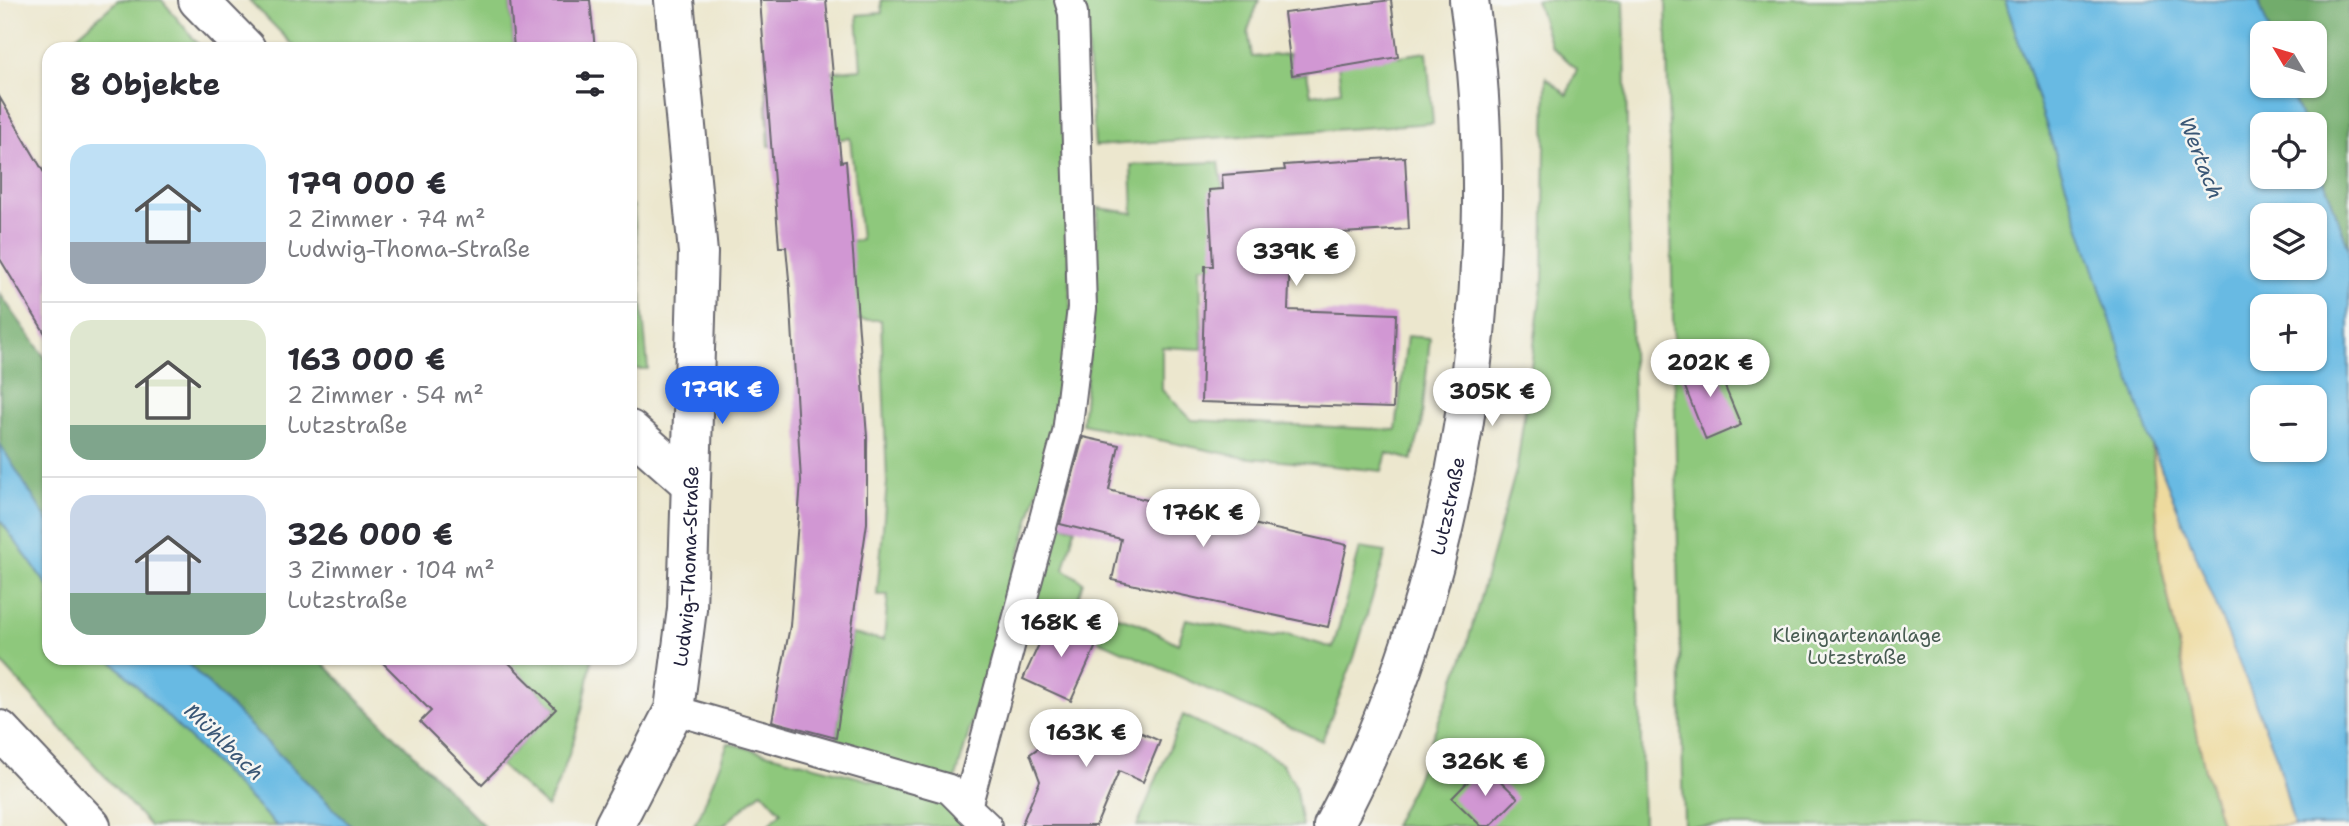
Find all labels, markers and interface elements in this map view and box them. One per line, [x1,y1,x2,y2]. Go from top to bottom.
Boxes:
north arrow [2250,21,2328,98]
map controls [2250,21,2327,462]
text: 8 Objekte [70,64,220,105]
icon: filters [571,65,609,103]
button: locate [2250,112,2327,189]
water label: Wertach [2173,113,2229,203]
text: 179 000 € [287,163,447,204]
icon: home [126,172,210,256]
button: layers [2250,203,2327,280]
text: 2 Zimmer · 74 m² [287,204,485,234]
pin: 339K € [1239,229,1353,288]
text: Ludwig-Thoma-Straße [287,234,531,264]
text: 339K € [1253,236,1339,266]
button: + [2250,294,2327,371]
text: 163 000 € [287,339,446,380]
pin: 202K € [1653,340,1767,399]
text: 202K € [1667,347,1753,377]
icon: home [126,348,210,432]
pin: 179K € [665,366,779,426]
pin: 305K € [1435,368,1549,428]
text: 179K € [681,374,763,404]
text: 305K € [1449,376,1535,406]
text: 2 Zimmer · 54 m² [287,380,484,410]
button: − [2250,385,2327,462]
text: Lutzstraße [287,410,408,440]
street label: Lutzstraße [1425,455,1471,558]
street label: Ludwig-Thoma-Straße [668,465,704,668]
pin: 176K € [1146,490,1260,549]
text: 176K € [1162,497,1244,527]
text: 326 000 € [287,514,453,555]
icon: home [126,523,210,607]
text: 3 Zimmer · 104 m² [287,555,495,585]
text: Lutzstraße [287,585,408,615]
pin: 168K € [1004,600,1118,659]
text: 168K € [1020,607,1102,637]
park label: Kleingartenanlage Lutzstraße [1773,623,1941,670]
water label: Mühlbach [178,697,270,787]
pin: 163K € [1029,710,1143,769]
text: 163K € [1045,717,1127,747]
pin: 326K € [1428,738,1542,798]
text: 326K € [1442,746,1528,776]

